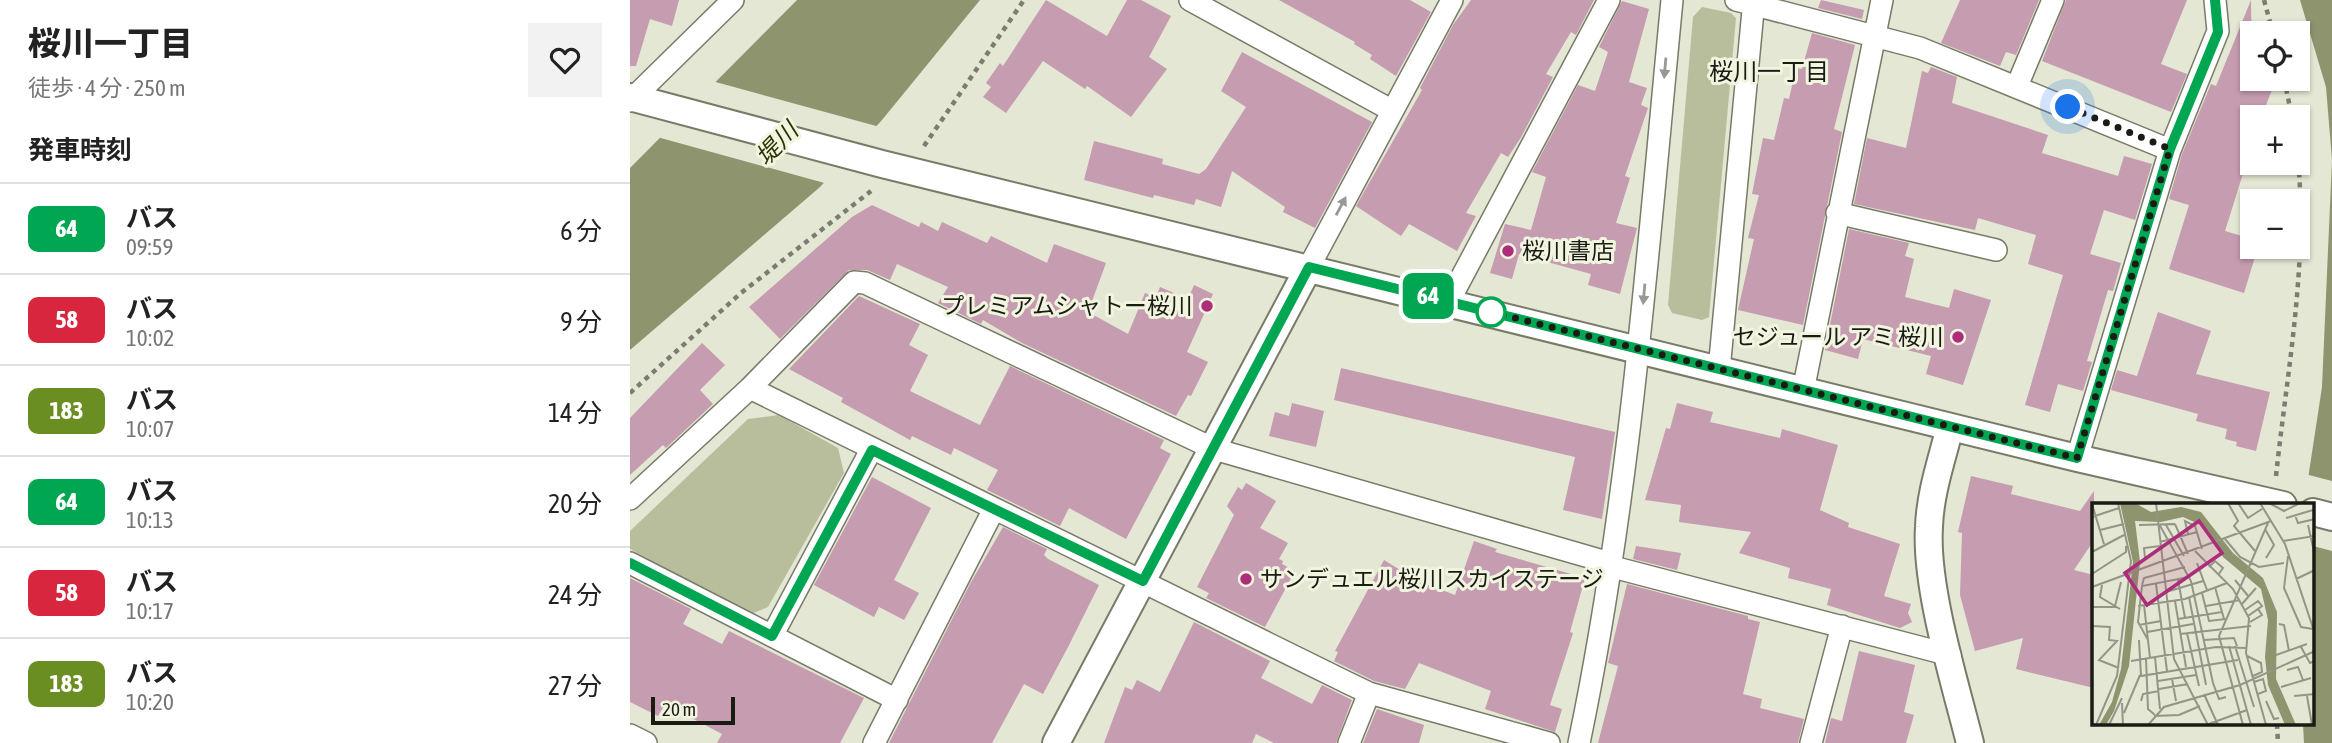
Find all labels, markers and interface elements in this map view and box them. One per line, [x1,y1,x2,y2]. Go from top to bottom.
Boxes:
map controls [2240,21,2310,259]
button: locate [2240,21,2310,91]
button: heart [528,23,602,97]
text: 桜川一丁目 [28,24,193,62]
one-way arrow [1659,57,1670,79]
district label: 桜川一丁目 [1709,58,1829,85]
text: 徒歩 · 4 分 · 250 m [28,75,186,101]
your location [2050,89,2085,124]
button: + [2240,105,2310,175]
water label: 堤川 [750,115,805,170]
text: 発車時刻 [28,135,132,165]
button: − [2240,189,2310,259]
one-way arrow [1335,196,1347,216]
text: バス [126,203,178,233]
text: 64 [55,215,78,242]
text: 6 分 [560,216,602,246]
text: 09:59 [126,234,173,260]
place label: 桜川書店 [1522,238,1614,264]
marker: 桜川書店 [1500,243,1516,259]
line badge: 64 [1396,273,1460,319]
text: 64 [1417,282,1439,309]
one-way arrow [1638,284,1649,306]
place label: プレミアムシャトー桜川 [942,293,1193,319]
text: バス [126,294,178,324]
unlabelled marker [1476,297,1506,327]
marker: プレミアムシャトー桜川 [1199,298,1215,314]
text: 58 [55,306,78,333]
text: 9 分 [560,307,602,337]
place label: セジュール アミ 桜川 [1733,324,1944,350]
text: 10:02 [126,325,174,351]
marker: セジュール アミ 桜川 [1950,329,1966,345]
text: バス [126,385,178,415]
text: 183 [50,397,83,424]
text: 14 分 [548,398,602,428]
text: 10:07 [126,416,174,442]
text: バス [126,476,178,506]
text: 64 [55,488,78,515]
text: 20 分 [548,489,602,519]
inset map [2092,503,2315,726]
text: 10:13 [126,507,174,533]
place label: サンデュエル桜川スカイステージ [1260,566,1604,592]
text: バス [126,567,178,597]
marker: サンデュエル桜川スカイステージ [1238,571,1254,587]
text: 58 [55,579,78,606]
text: 24 分 [548,580,602,610]
text: 10:17 [126,598,174,624]
text: バス [126,658,178,688]
text: 183 [50,670,83,697]
text: 27 分 [548,671,602,701]
text: 10:20 [126,689,174,715]
scale bar [651,694,735,726]
text: 20 m [662,698,696,720]

